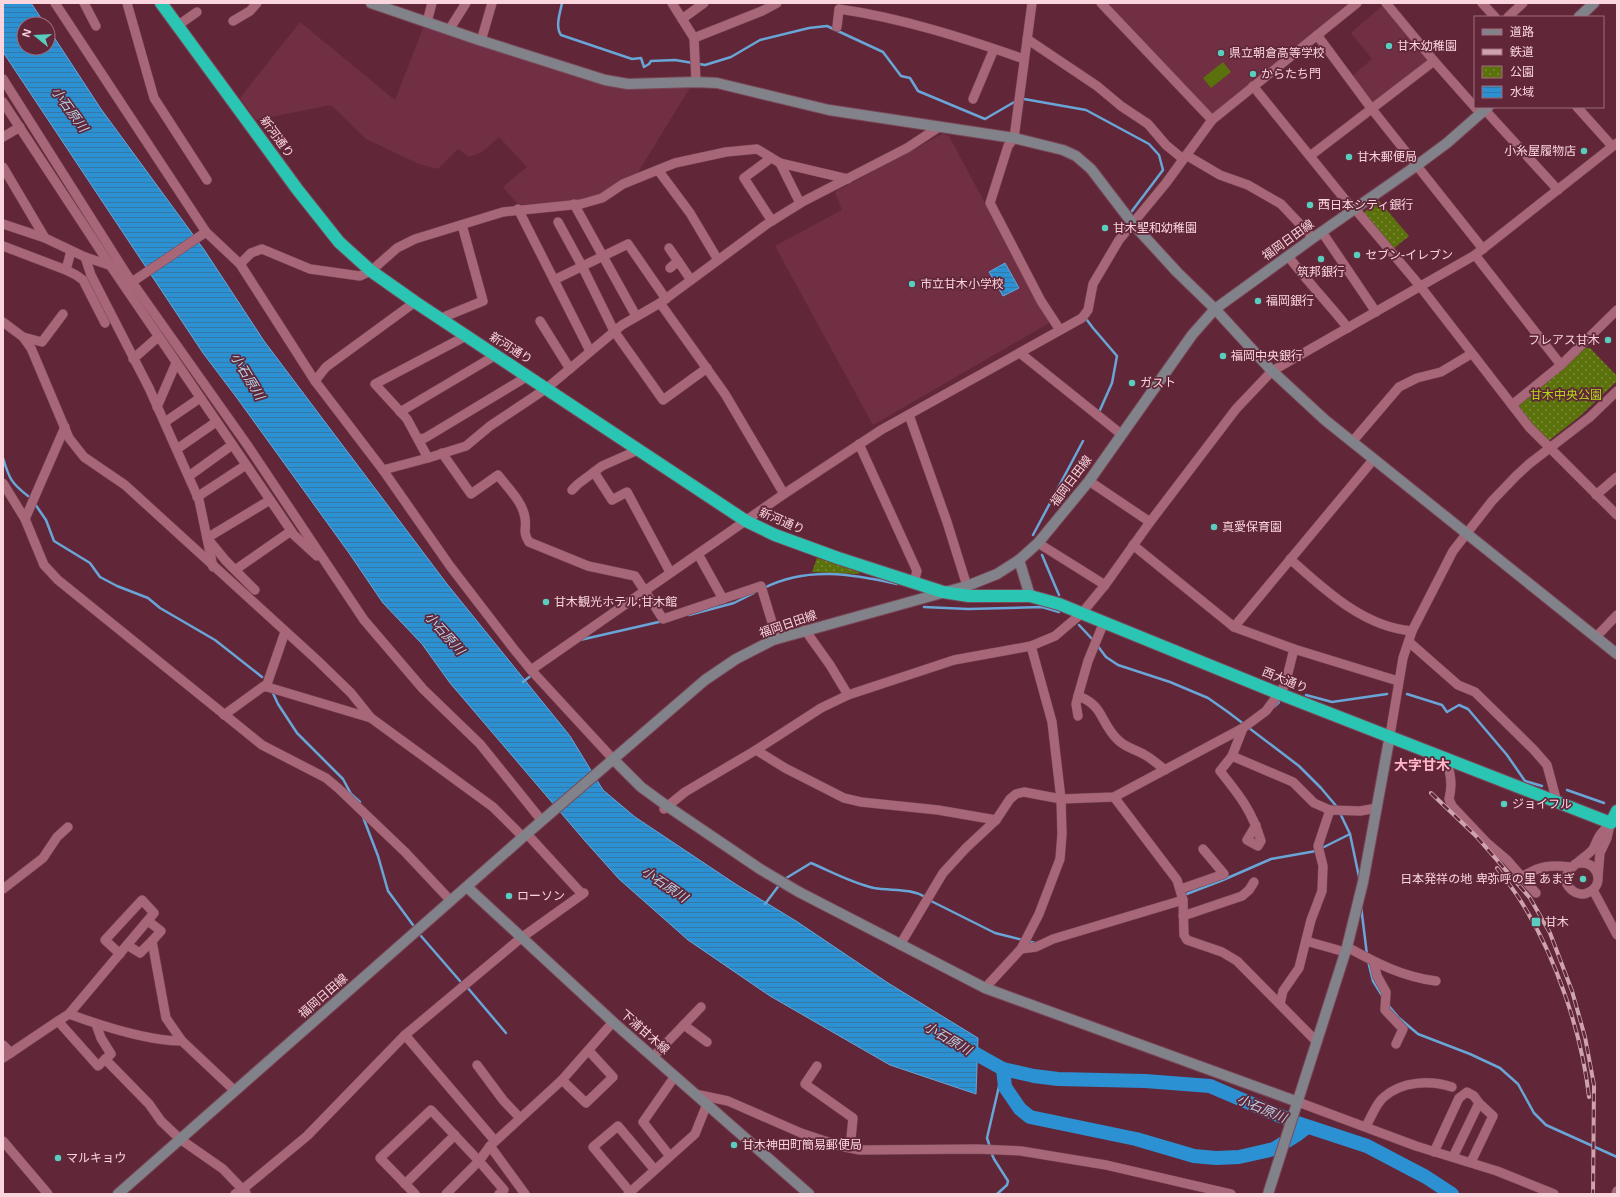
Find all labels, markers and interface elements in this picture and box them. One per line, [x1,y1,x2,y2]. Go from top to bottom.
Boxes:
north arrow [16,16,56,56]
legend [1474,16,1604,108]
text: 道路 [1510,25,1534,39]
text: N [20,27,33,39]
place label: 甘木幼稚園 [1397,39,1457,53]
marker: 甘木幼稚園 [1384,41,1394,51]
text: 鉄道 [1510,45,1534,59]
place label: 県立朝倉高等学校 [1229,46,1325,60]
marker: 県立朝倉高等学校 [1216,48,1226,58]
text: 公園 [1510,65,1534,79]
place label: からたち門 [1261,67,1321,81]
marker: からたち門 [1248,69,1258,79]
water label: 小石原川 [48,84,92,136]
text: 水域 [1510,85,1534,99]
street label: 新河通り [257,113,297,161]
place label: 小糸屋履物店 [1504,144,1576,158]
marker: 小糸屋履物店 [1579,146,1589,156]
place label: 甘木郵便局 [1357,150,1417,164]
marker: 甘木郵便局 [1344,152,1354,162]
place label: 西日本シティ銀行 [1318,198,1413,212]
marker: 西日本シティ銀行 [1305,200,1315,210]
street label: 福岡日田線 [1260,217,1316,263]
place label: 甘木聖和幼稚園 [1113,221,1197,235]
marker: 甘木聖和幼稚園 [1100,223,1110,233]
place label: セブン-イレブン [1365,248,1453,262]
marker: セブン-イレブン [1352,250,1362,260]
marker: 筑邦銀行 [1316,254,1326,264]
place label: 筑邦銀行 [1297,265,1345,279]
place label: 市立甘木小学校 [920,277,1004,291]
marker: 市立甘木小学校 [907,279,917,289]
place label: 福岡銀行 [1266,294,1314,308]
marker: 福岡銀行 [1253,296,1263,306]
street label: 新河通り [487,329,535,367]
place label: フレアス甘木 [1528,333,1600,347]
marker: フレアス甘木 [1603,335,1613,345]
place label: 福岡中央銀行 [1231,349,1303,363]
water label: 小石原川 [228,350,268,404]
marker: 福岡中央銀行 [1218,351,1228,361]
place label: ガスト [1140,376,1176,390]
marker: ガスト [1127,378,1137,388]
park label: 甘木中央公園 [1530,388,1602,402]
street label: 福岡日田線 [1047,453,1095,509]
street label: 新河通り [757,505,807,537]
place label: 真愛保育園 [1222,520,1282,534]
marker: 真愛保育園 [1209,522,1219,532]
place label: 甘木観光ホテル;甘木館 [554,595,677,609]
marker: 甘木観光ホテル;甘木館 [541,597,551,607]
street label: 福岡日田線 [757,608,819,640]
water label: 小石原川 [422,609,469,659]
street label: 西大通り [1260,665,1310,695]
district label: 大字甘木 [1394,757,1450,773]
place label: ジョイフル [1512,797,1572,811]
marker: ジョイフル [1499,799,1509,809]
water label: 小石原川 [639,864,692,906]
place label: 日本発祥の地 卑弥呼の里 あまぎ [1400,872,1575,886]
marker: 日本発祥の地 卑弥呼の里 あまぎ [1578,874,1588,884]
place label: ローソン [517,889,565,903]
marker: ローソン [504,891,514,901]
place label: 甘木 [1545,915,1569,929]
marker: 甘木 [1530,916,1542,928]
street label: 福岡日田線 [296,971,350,1021]
street label: 下浦甘木線 [618,1007,672,1057]
water label: 小石原川 [921,1019,976,1059]
water label: 小石原川 [1235,1091,1291,1126]
place label: 甘木神田町簡易郵便局 [742,1138,862,1152]
marker: 甘木神田町簡易郵便局 [729,1140,739,1150]
place label: マルキョウ [66,1151,126,1165]
marker: マルキョウ [53,1153,63,1163]

